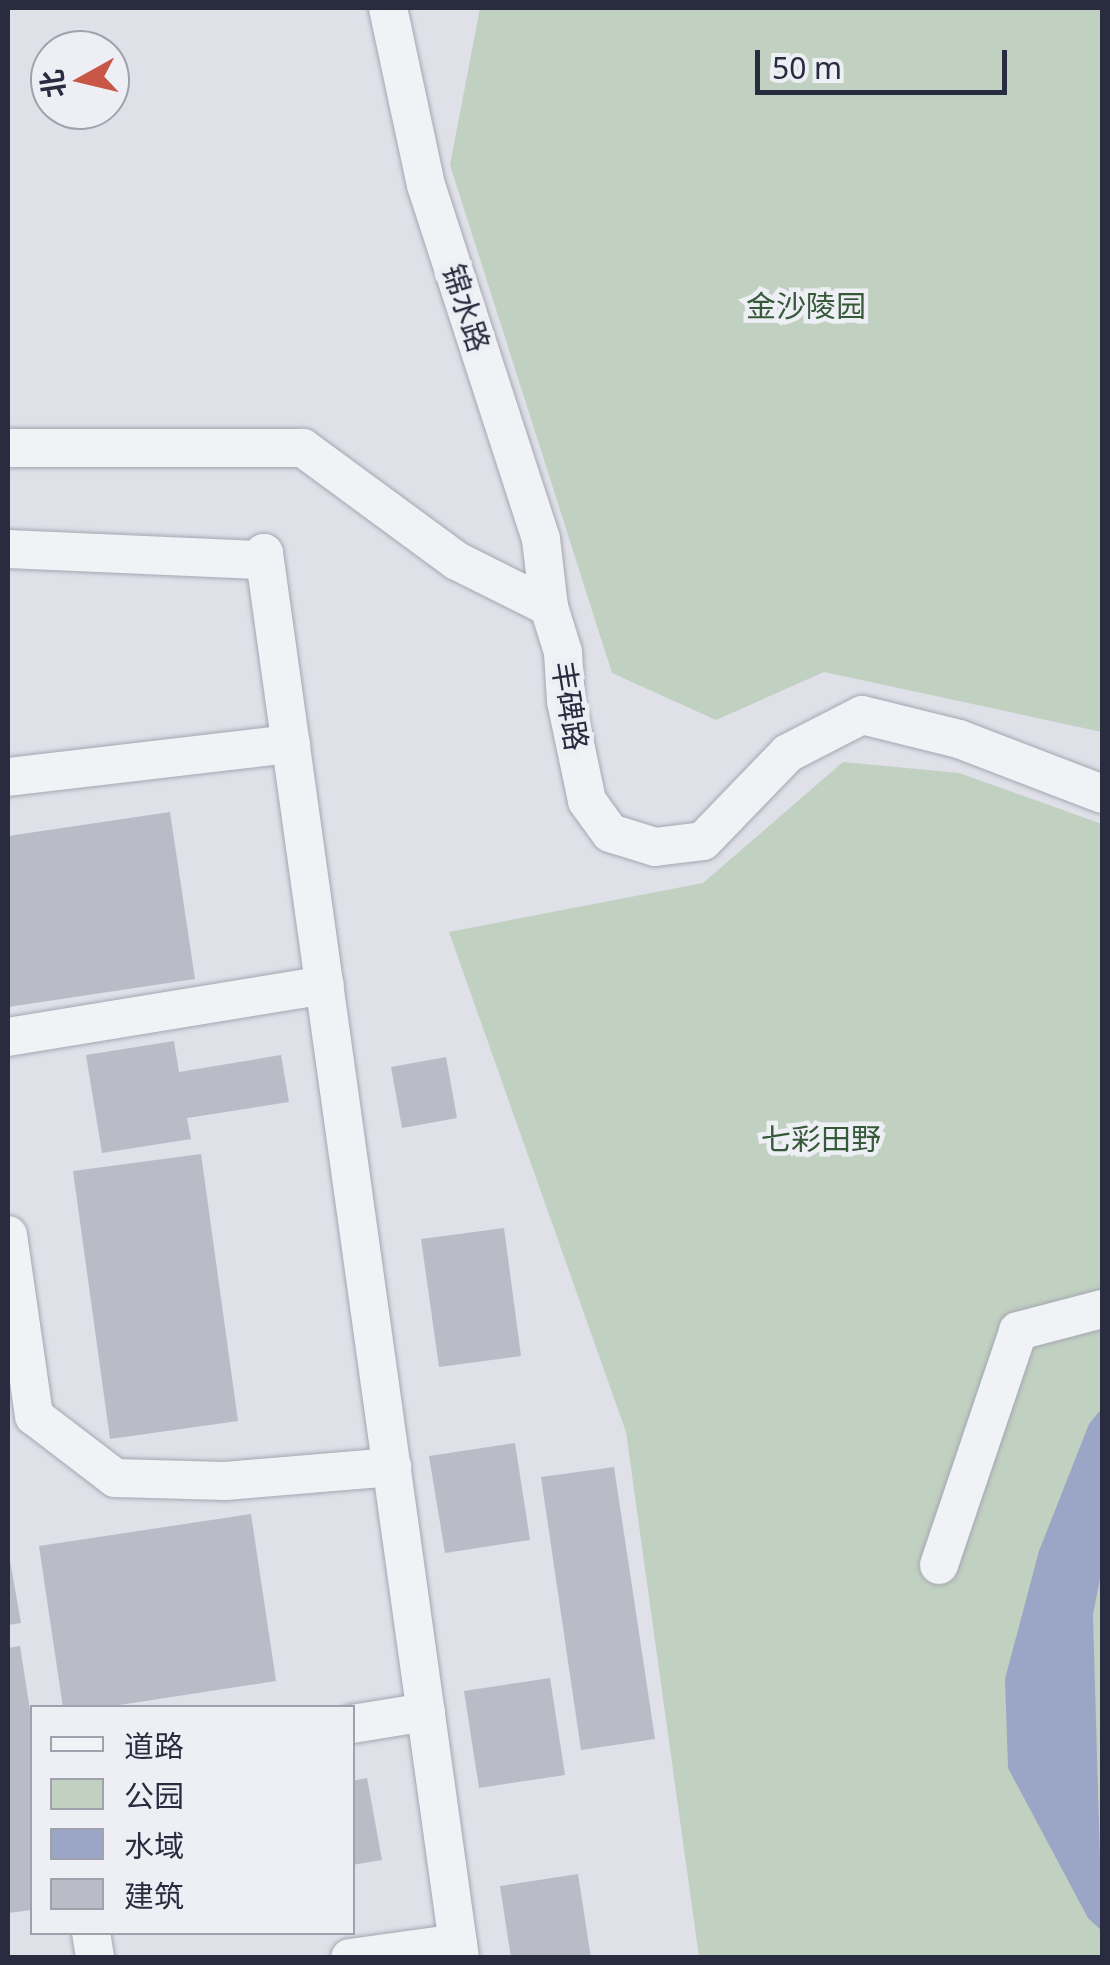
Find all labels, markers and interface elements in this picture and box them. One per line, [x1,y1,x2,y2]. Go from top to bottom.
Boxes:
north arrow [30,30,130,130]
scale bar [760,30,1012,92]
text: 50 m [772,47,842,88]
text: 北 [32,67,73,100]
street label: 锦水路 [435,260,497,356]
park label: 金沙陵园 [746,288,866,324]
street label: 丰碑路 [545,659,595,753]
park label: 七彩田野 [761,1121,881,1157]
legend [30,1705,355,1935]
text: 道路 [124,1725,184,1766]
text: 公园 [124,1775,184,1816]
text: 水域 [124,1825,184,1866]
text: 建筑 [124,1875,184,1916]

